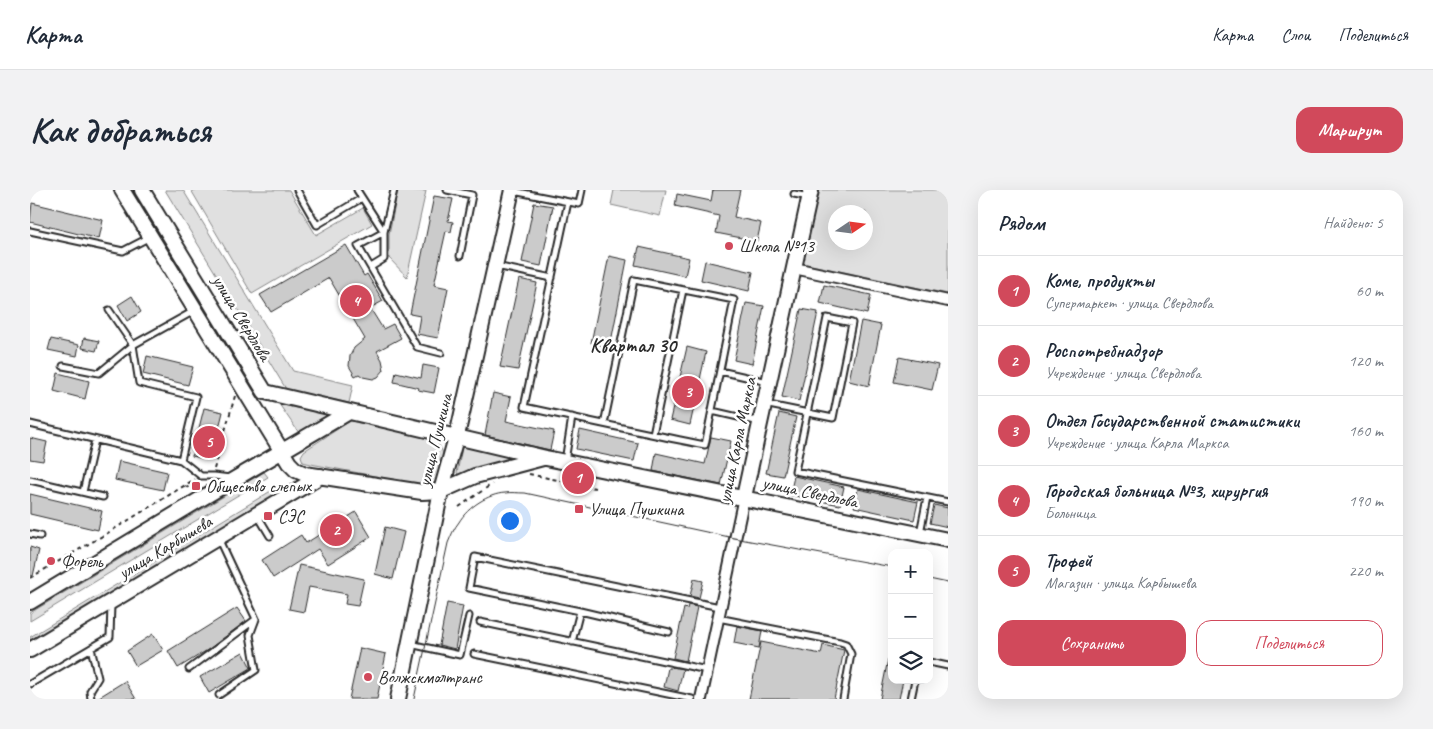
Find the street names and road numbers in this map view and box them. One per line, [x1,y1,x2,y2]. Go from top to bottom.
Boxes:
street label: улица Свердлова [207,270,277,366]
street label: улица Карла Маркса [713,374,761,506]
street label: улица Пушкина [413,390,458,490]
street label: улица Свердлова [760,471,861,513]
street label: улица Карбышева [113,510,217,584]

